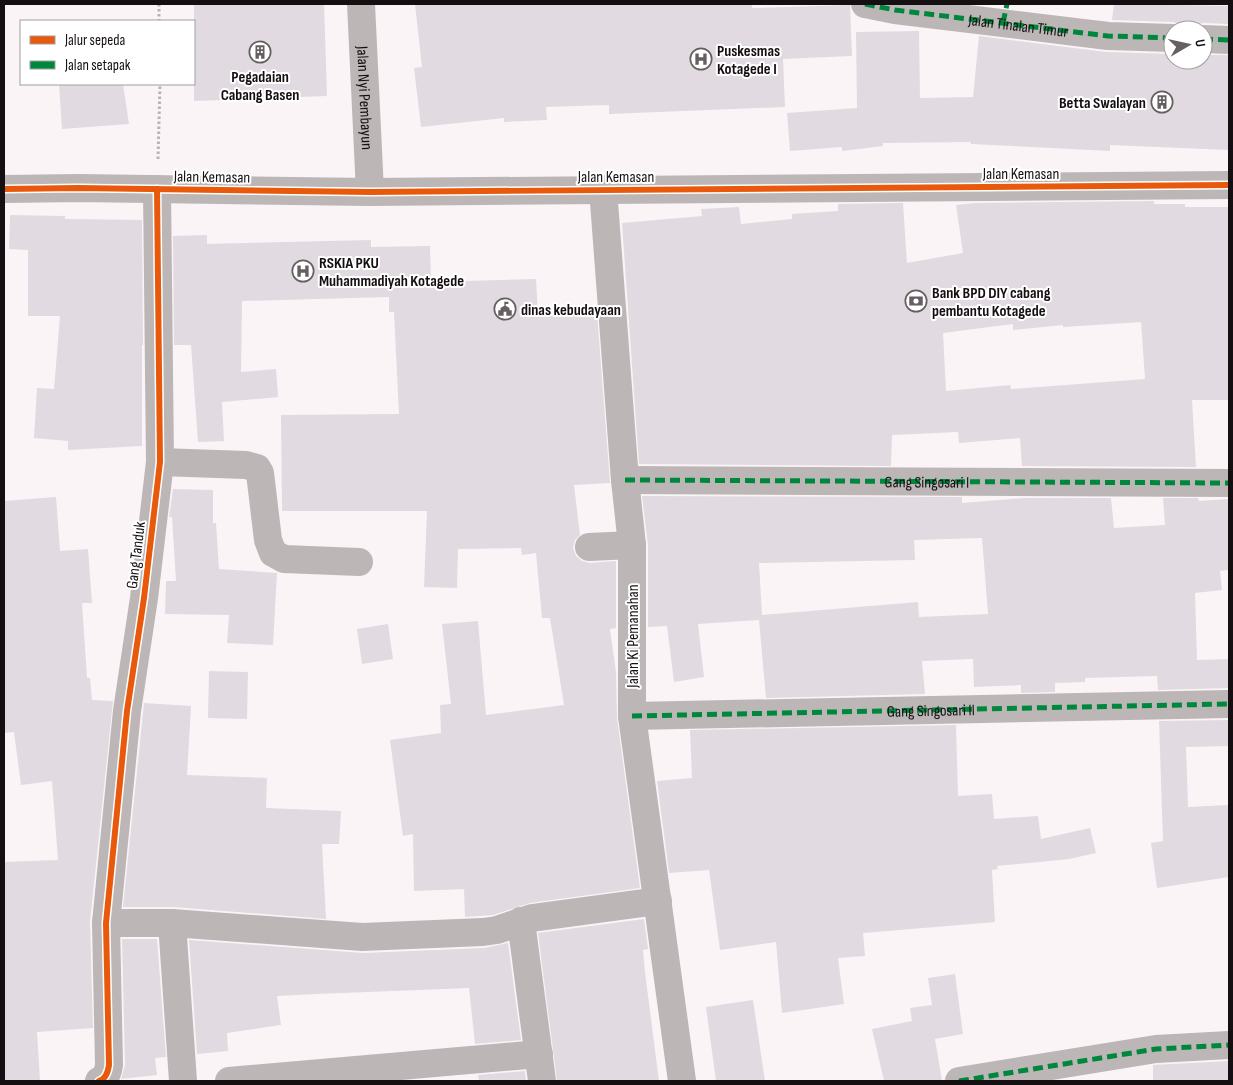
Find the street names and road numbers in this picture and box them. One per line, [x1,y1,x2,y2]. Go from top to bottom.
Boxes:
street label: Jalan Tinalan Timur [966,11,1070,42]
street label: Jalan Nyi Pembayun [352,45,376,150]
street label: Jalan Kemasan [982,165,1059,184]
street label: Jalan Kemasan [173,167,250,188]
street label: Jalan Kemasan [577,168,654,187]
street label: Gang Singosari I [885,473,969,493]
street label: Gang Tanduk [123,520,150,590]
street label: Jalan Ki Pemanahan [624,584,643,689]
street label: Gang Singosari II [887,701,975,722]

